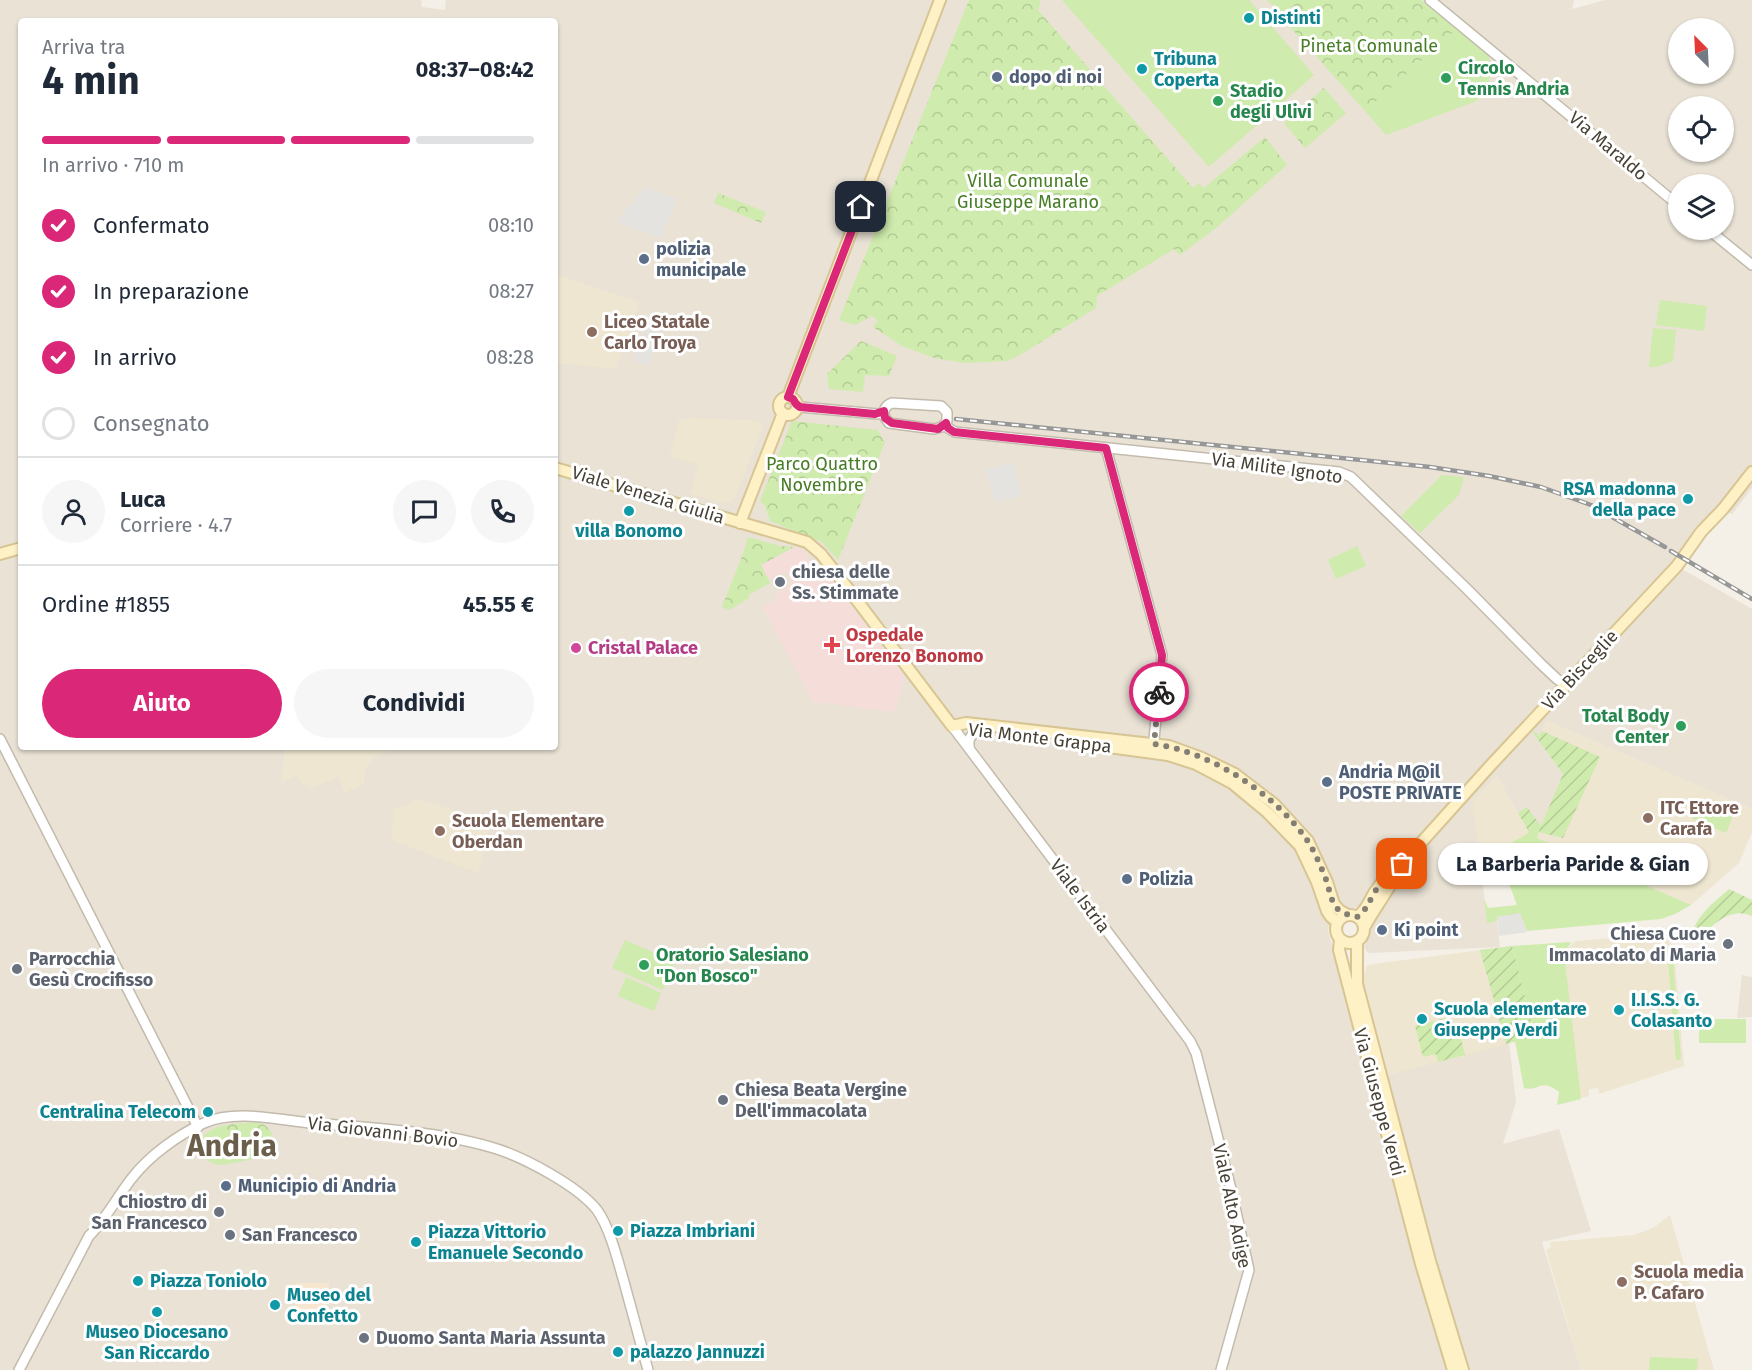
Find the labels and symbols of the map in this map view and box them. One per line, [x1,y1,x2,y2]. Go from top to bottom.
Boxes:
place label: Distinti [1261,7,1321,29]
marker: Distinti [1242,11,1256,25]
north arrow [1668,18,1734,84]
park label: Pineta Comunale [1300,35,1438,57]
place label: Tribuna Coperta [1154,48,1219,91]
place label: Circolo Tennis Andria [1458,57,1570,100]
marker: Tribuna Coperta [1135,62,1149,76]
place label: dopo di noi [1009,66,1102,88]
marker: dopo di noi [990,70,1004,84]
marker: Circolo Tennis Andria [1439,71,1453,85]
place label: Stadio degli Ulivi [1230,80,1312,123]
marker: Stadio degli Ulivi [1211,94,1225,108]
street label: Via Maraldo [1564,107,1652,185]
park label: Villa Comunale Giuseppe Marano [957,170,1099,213]
pin [835,181,886,232]
place label: polizia municipale [656,238,746,281]
marker: polizia municipale [637,252,651,266]
place label: Liceo Statale Carlo Troya [604,311,710,354]
marker: Liceo Statale Carlo Troya [585,325,599,339]
street label: Via Milite Ignoto [1210,448,1344,488]
park label: Parco Quattro Novembre [766,453,878,496]
street label: Viale Venezia Giulia [569,461,727,529]
place label: RSA madonna della pace [1563,478,1676,521]
marker: RSA madonna della pace [1681,492,1695,506]
marker: villa Bonomo [622,504,636,518]
place label: villa Bonomo [574,520,683,542]
place label: chiesa delle Ss. Stimmate [792,561,899,604]
marker: chiesa delle Ss. Stimmate [773,575,787,589]
place label: Ospedale Lorenzo Bonomo [846,624,983,667]
street label: Via Bisceglie [1537,625,1623,715]
marker: Ospedale Lorenzo Bonomo [823,636,841,654]
place label: Cristal Palace [588,637,698,659]
marker: Cristal Palace [569,641,583,655]
courier [1129,662,1189,722]
place label: Total Body Center [1582,705,1670,748]
street label: Via Monte Grappa [967,718,1113,758]
marker: Total Body Center [1674,719,1688,733]
place label: Andria M@il POSTE PRIVATE [1338,761,1462,804]
marker: Andria M@il POSTE PRIVATE [1320,775,1334,789]
place label: ITC Ettore Carafa [1660,797,1739,840]
place label: Scuola Elementare Oberdan [452,810,604,853]
marker: ITC Ettore Carafa [1641,811,1655,825]
marker: Scuola Elementare Oberdan [433,824,447,838]
pin [1376,838,1427,889]
callout: La Barberia Paride & Gian [1438,843,1708,885]
street label: Viale Istria [1045,855,1115,937]
place label: Polizia [1139,868,1194,890]
marker: Polizia [1120,872,1134,886]
place label: Ki point [1394,919,1459,941]
marker: Ki point [1375,923,1389,937]
place label: Chiesa Cuore Immacolato di Maria [1549,923,1716,966]
marker: Chiesa Cuore Immacolato di Maria [1721,937,1735,951]
place label: Oratorio Salesiano "Don Bosco" [656,944,809,987]
place label: Parrocchia Gesù Crocifisso [29,948,153,991]
marker: Oratorio Salesiano "Don Bosco" [637,958,651,972]
marker: Parrocchia Gesù Crocifisso [10,962,24,976]
place label: I.I.S.S. G. Colasanto [1631,989,1712,1032]
place label: Scuola elementare Giuseppe Verdi [1434,998,1587,1041]
marker: I.I.S.S. G. Colasanto [1612,1003,1626,1017]
marker: Scuola elementare Giuseppe Verdi [1415,1012,1429,1026]
street label: Via Giuseppe Verdi [1349,1026,1409,1178]
place label: Chiesa Beata Vergine Dell'immacolata [735,1079,907,1122]
marker: Chiesa Beata Vergine Dell'immacolata [716,1093,730,1107]
place label: Centralina Telecom [40,1101,196,1123]
marker: Centralina Telecom [201,1105,215,1119]
street label: Via Giovanni Bovio [306,1112,460,1152]
district label: Andria [186,1128,277,1164]
street label: Viale Alto Adige [1208,1142,1256,1270]
place label: Municipio di Andria [238,1175,396,1197]
marker: Municipio di Andria [219,1179,233,1193]
place label: Chiostro di San Francesco [92,1191,207,1234]
marker: Chiostro di San Francesco [212,1205,226,1219]
place label: Piazza Imbriani [630,1220,755,1242]
place label: Piazza Vittorio Emanuele Secondo [428,1221,583,1264]
place label: San Francesco [242,1224,357,1246]
marker: Piazza Imbriani [611,1224,625,1238]
marker: San Francesco [223,1228,237,1242]
marker: Piazza Vittorio Emanuele Secondo [409,1235,423,1249]
place label: Scuola media P. Cafaro [1634,1261,1744,1304]
place label: Piazza Toniolo [150,1270,267,1292]
marker: Piazza Toniolo [131,1274,145,1288]
marker: Scuola media P. Cafaro [1615,1275,1629,1289]
place label: Museo del Confetto [287,1284,372,1327]
marker: Museo del Confetto [268,1298,282,1312]
marker: Museo Diocesano San Riccardo [150,1305,164,1319]
place label: Museo Diocesano San Riccardo [86,1321,228,1364]
place label: Duomo Santa Maria Assunta [376,1327,606,1349]
marker: Duomo Santa Maria Assunta [357,1331,371,1345]
place label: palazzo Jannuzzi [630,1341,765,1363]
marker: palazzo Jannuzzi [611,1345,625,1359]

